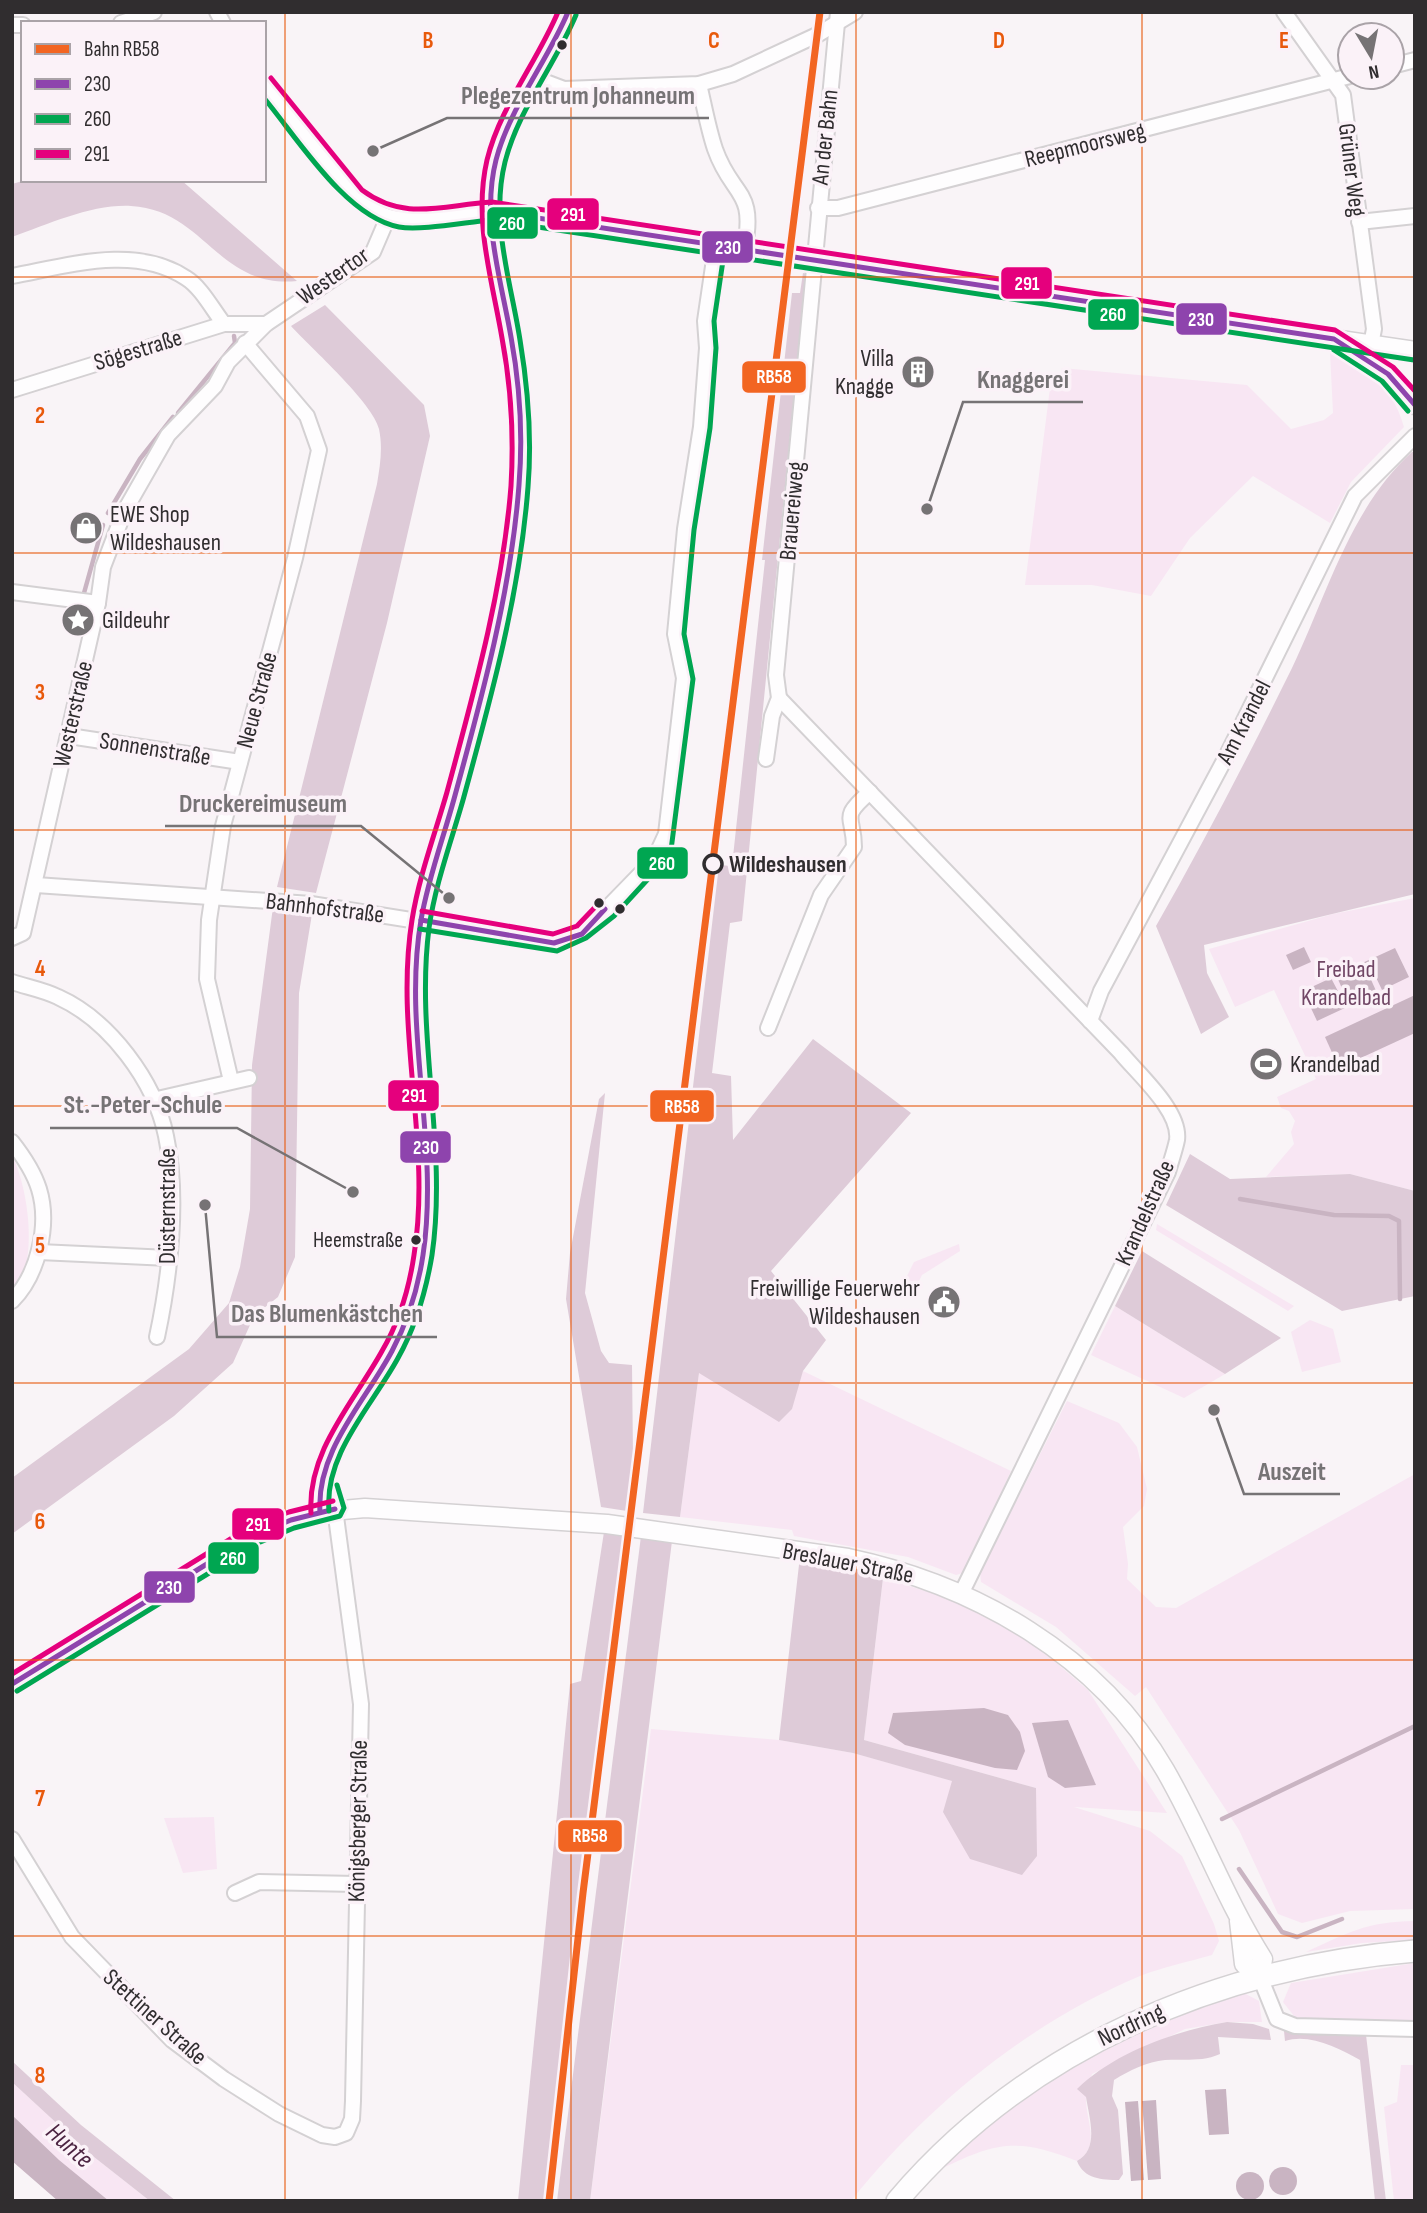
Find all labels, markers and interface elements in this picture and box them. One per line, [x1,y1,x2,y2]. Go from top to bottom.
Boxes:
legend [21,21,266,182]
north arrow [1336,21,1406,91]
text: B [423,27,434,55]
text: C [708,27,720,55]
text: D [993,27,1005,55]
text: E [1279,27,1289,55]
text: Bahn RB58 [84,37,160,62]
unlabelled marker [555,38,569,52]
text: N [1367,59,1381,83]
callout: Plegezentrum Johanneum [447,71,709,118]
text: 230 [84,72,111,97]
text: Plegezentrum Johanneum [461,81,695,112]
street label: An der Bahn [805,88,844,187]
text: 260 [84,107,111,132]
street label: Reepmoorsweg [1022,116,1148,174]
street label: Grüner Weg [1332,122,1372,218]
text: 291 [84,142,110,167]
line badge: 291 [546,197,600,231]
text: 291 [561,204,586,227]
line badge: 260 [486,206,539,240]
text: 260 [499,213,525,236]
line badge: 230 [701,230,754,264]
text: 230 [715,237,741,260]
street label: Westertor [291,241,375,311]
line badge: 291 [1000,266,1053,300]
text: 291 [1015,273,1040,296]
line badge: 260 [1087,298,1140,331]
line badge: 230 [1175,302,1228,336]
text: 260 [1100,304,1126,327]
text: 230 [1188,309,1214,332]
street label: Sögestraße [90,323,186,377]
place label: Villa Knagge [835,344,894,401]
building icon: Villa Knagge [899,353,937,391]
callout: Knaggerei [963,355,1083,402]
line badge: RB58 [741,360,807,394]
text: Knaggerei [977,365,1069,396]
text: RB58 [756,366,792,389]
text: 2 [35,402,45,430]
street label: Brauereiweg [773,460,811,562]
place label: EWE Shop Wildeshausen [110,500,221,557]
shop icon: EWE Shop Wildeshausen [67,509,105,547]
place icon: Gildeuhr [59,601,97,639]
place label: Gildeuhr [102,606,170,635]
street label: Neue Straße [230,649,284,751]
street label: Westerstraße [47,658,99,770]
street label: Am Krandel [1210,675,1278,770]
text: 3 [35,679,45,707]
street label: Sonnenstraße [97,726,213,772]
callout: Druckereimuseum [165,779,361,826]
text: Druckereimuseum [179,789,347,820]
line badge: 260 [636,846,689,880]
place label: Wildeshausen [729,850,847,879]
text: 260 [649,853,675,876]
marker: Wildeshausen [703,854,723,874]
street label: Bahnhofstraße [264,886,386,930]
unlabelled marker [592,896,606,910]
unlabelled marker [613,902,627,916]
text: 4 [35,955,46,983]
park label: Freibad Krandelbad [1301,955,1391,1012]
sports icon: Krandelbad [1247,1045,1285,1083]
place label: Krandelbad [1290,1050,1380,1079]
line badge: 291 [387,1079,440,1112]
callout: St.-Peter-Schule [50,1081,237,1128]
text: 291 [402,1085,427,1108]
line badge: RB58 [649,1089,715,1123]
text: St.-Peter-Schule [64,1090,222,1121]
text: RB58 [664,1096,700,1119]
line badge: 230 [399,1130,452,1164]
text: 230 [413,1137,439,1160]
street label: Düsternstraße [153,1148,182,1264]
street label: Krandelstraße [1109,1156,1181,1270]
place label: Heemstraße [313,1227,403,1254]
text: 5 [35,1232,45,1260]
marker: Heemstraße [409,1233,423,1247]
place label: Freiwillige Feuerwehr Wildeshausen [750,1274,920,1331]
public building icon: Freiwillige Feuerwehr Wildeshausen [925,1283,963,1321]
callout: Das Blumenkästchen [217,1290,437,1337]
text: Das Blumenkästchen [231,1299,423,1330]
callout: Auszeit [1244,1447,1340,1494]
text: Auszeit [1257,1457,1326,1488]
line badge: 291 [231,1507,285,1541]
text: 6 [35,1508,45,1536]
text: 291 [246,1514,271,1537]
street label: Breslauer Straße [780,1536,916,1590]
line badge: 260 [207,1541,260,1575]
text: 260 [220,1548,246,1571]
line badge: 230 [143,1570,196,1604]
text: 230 [156,1577,182,1600]
street label: Königsberger Straße [342,1740,374,1902]
text: 7 [35,1785,45,1813]
line badge: RB58 [557,1819,623,1853]
text: RB58 [572,1825,608,1848]
street label: Stettiner Straße [97,1963,213,2071]
street label: Nordring [1093,1997,1169,2053]
text: 8 [35,2062,46,2090]
water label: Hunte [39,2117,99,2175]

